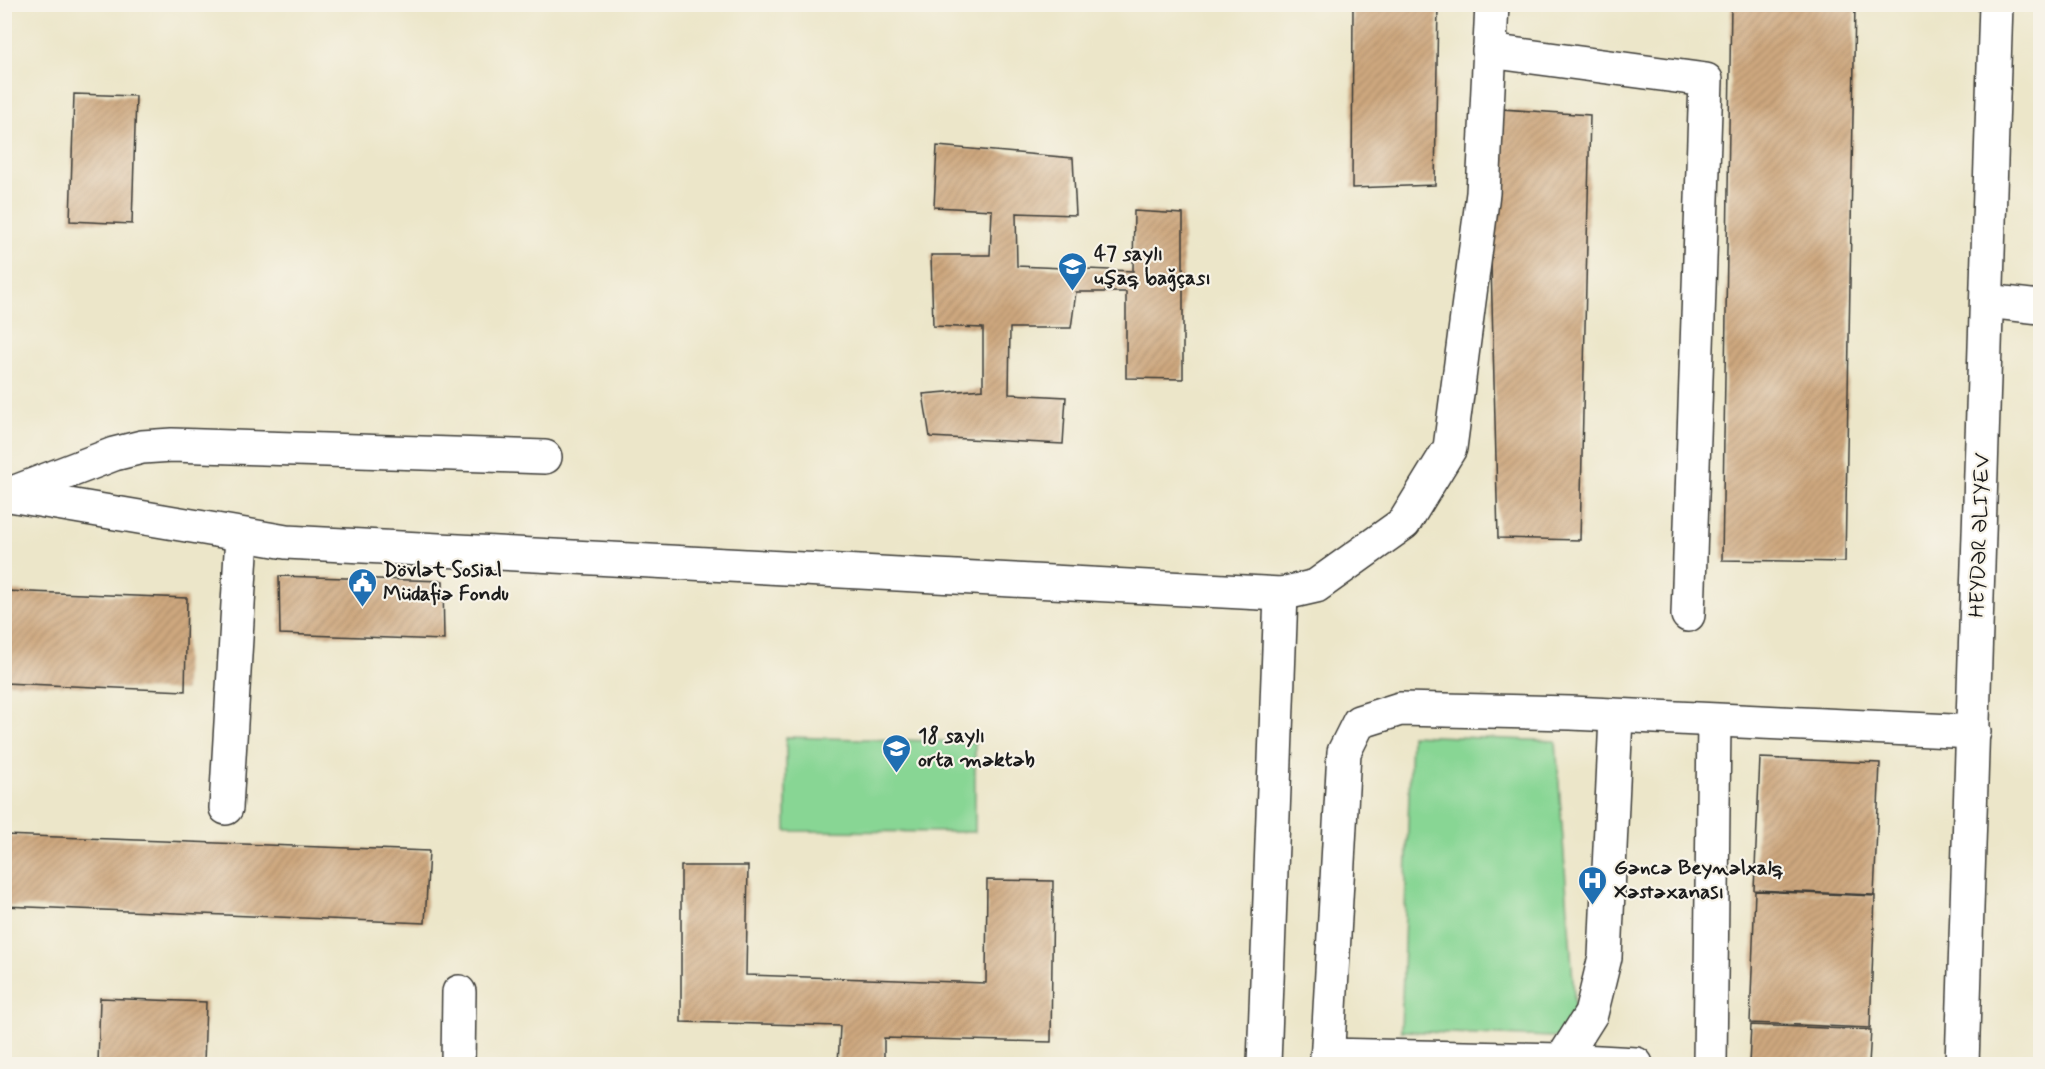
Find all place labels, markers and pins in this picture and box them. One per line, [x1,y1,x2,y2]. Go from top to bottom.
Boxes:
place label: 47 saylı uşaq bağçası [1094,240,1211,292]
school or university icon: 47 saylı uşaq bağçası [1057,250,1089,292]
place label: Dövlət Sosial Müdafiə Fondu [383,556,509,608]
public building icon: Dövlət Sosial Müdafiə Fondu [346,566,378,608]
place label: 18 saylı orta məktəb [918,722,1035,774]
school or university icon: 18 saylı orta məktəb [881,732,913,774]
place label: Gəncə Beynəlxalq Xəstəxanası [1614,854,1784,906]
hospital icon: Gəncə Beynəlxalq Xəstəxanası [1577,864,1609,906]

